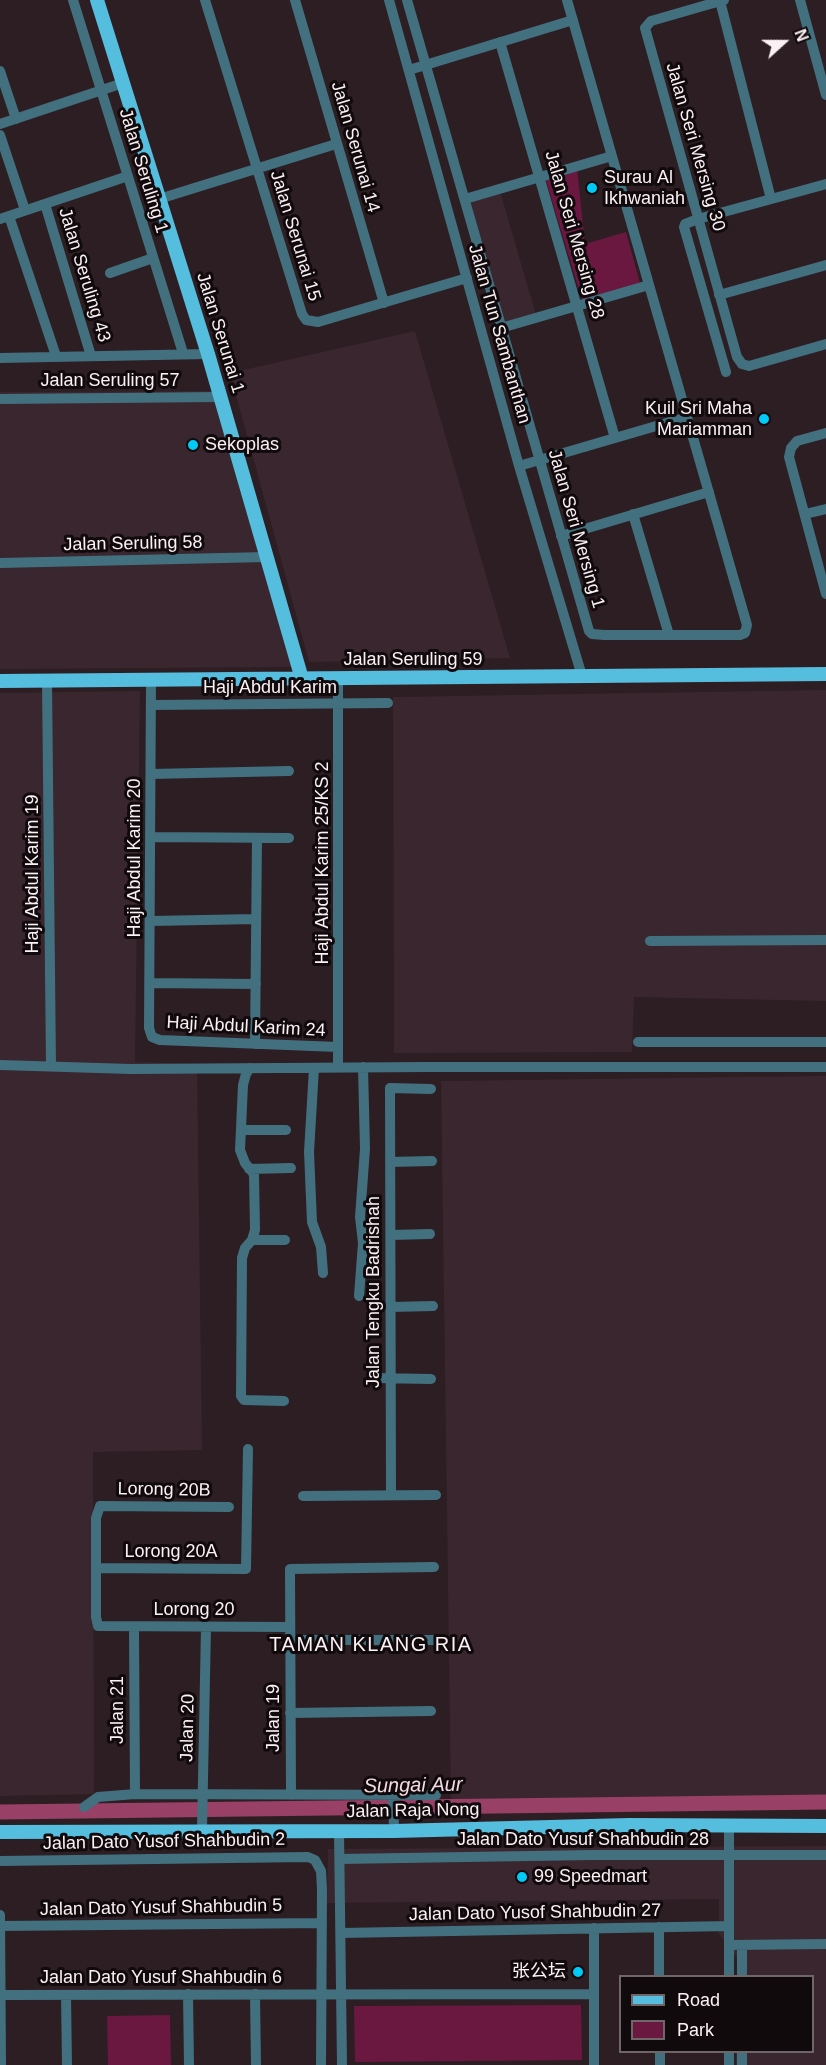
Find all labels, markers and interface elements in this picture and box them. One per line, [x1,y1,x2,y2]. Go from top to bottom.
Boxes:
north arrow [754,12,814,72]
text: N [791,27,811,44]
street label: Jalan Seri Mersing 30 [661,60,729,234]
street label: Jalan Serunai 14 [326,79,384,215]
street label: Jalan Seruling 1 [114,106,172,236]
street label: Jalan Seri Mersing 28 [540,148,608,322]
place label: Surau Al Ikhwaniah [604,167,685,210]
street label: Jalan Serunai 15 [265,168,325,304]
marker: Surau Al Ikhwaniah [585,181,599,195]
street label: Jalan Seruling 43 [53,205,115,345]
street label: Jalan Tun Sambanthan [463,242,535,426]
street label: Jalan Serunai 1 [191,270,249,396]
street label: Jalan Seruling 57 [40,370,180,392]
place label: Kuil Sri Maha Mariamman [645,398,752,440]
marker: Kuil Sri Maha Mariamman [757,412,771,426]
place label: Sekoplas [205,434,279,456]
marker: Sekoplas [186,438,200,452]
street label: Jalan Seri Mersing 1 [543,447,609,611]
street label: Jalan Seruling 58 [63,532,203,556]
street label: Jalan Seruling 59 [343,649,483,671]
street label: Haji Abdul Karim [203,677,337,699]
street label: Haji Abdul Karim 25/KS 2 [312,761,334,965]
street label: Haji Abdul Karim 20 [124,778,146,938]
street label: Haji Abdul Karim 19 [22,794,44,954]
street label: Haji Abdul Karim 24 [166,1012,326,1042]
street label: Jalan Tengku Badrishah [363,1196,385,1388]
street label: Lorong 20B [117,1478,211,1502]
street label: Lorong 20A [124,1541,218,1563]
street label: Lorong 20 [153,1599,235,1621]
district label: TAMAN KLANG RIA [269,1633,473,1657]
street label: Jalan 21 [107,1676,129,1744]
street label: Jalan 19 [263,1684,285,1752]
street label: Jalan 20 [177,1694,199,1762]
water label: Sungai Aur [363,1773,463,1799]
street label: Jalan Raja Nong [346,1799,480,1823]
street label: Jalan Dato Yusof Shahbudin 2 [43,1829,285,1855]
street label: Jalan Dato Yusuf Shahbudin 28 [457,1829,709,1851]
place label: 99 Speedmart [534,1866,647,1888]
marker: 99 Speedmart [515,1870,529,1884]
street label: Jalan Dato Yusuf Shahbudin 5 [40,1895,282,1921]
street label: Jalan Dato Yusof Shahbudin 27 [409,1900,661,1926]
place label: 张公坛 [512,1961,566,1983]
marker: 张公坛 [571,1965,585,1979]
street label: Jalan Dato Yusuf Shahbudin 6 [40,1967,282,1989]
legend [619,1975,814,2053]
text: Road [677,1990,720,2010]
text: Park [677,2020,714,2040]

